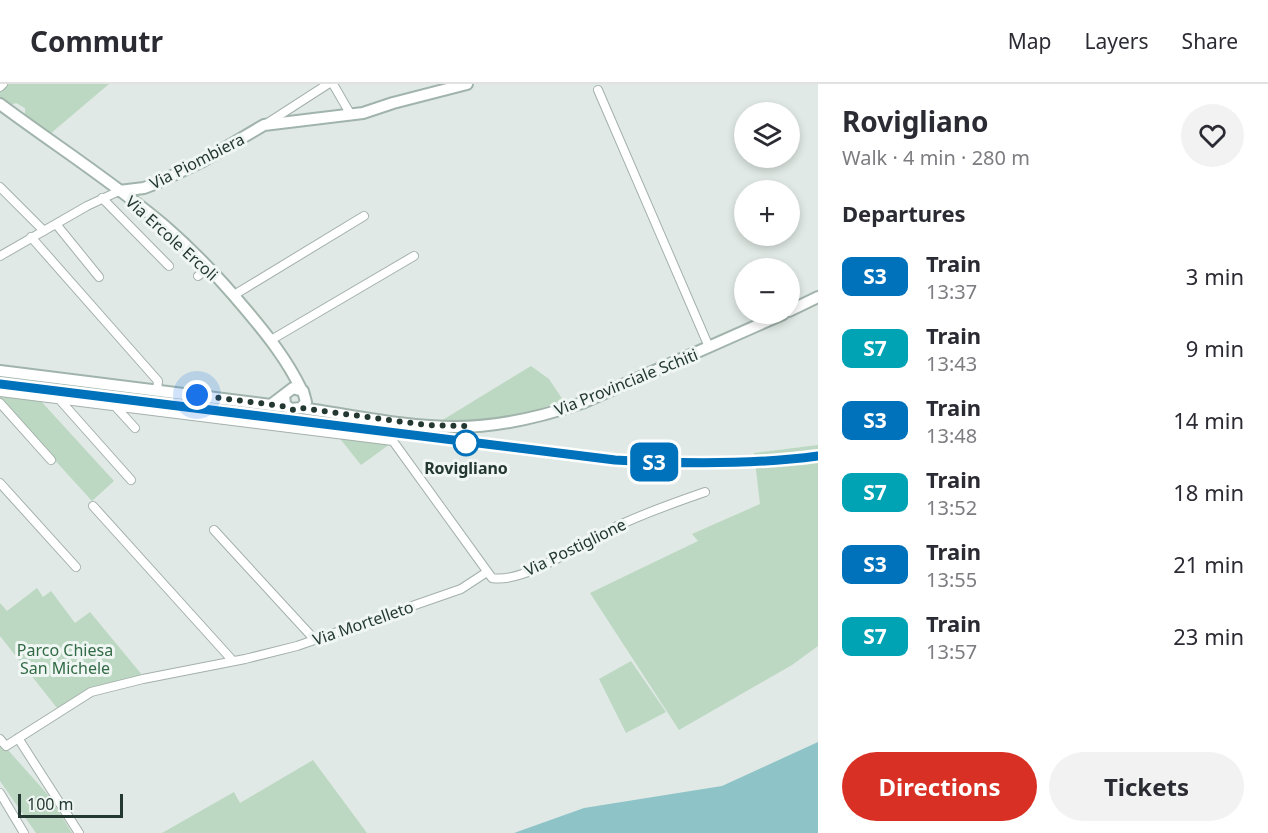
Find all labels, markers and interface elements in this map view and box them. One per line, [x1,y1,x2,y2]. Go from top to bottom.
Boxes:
text: Commutr [30,22,163,60]
text: Map [1008,27,1052,55]
text: Layers [1085,27,1149,55]
text: Share [1182,27,1238,55]
map controls [734,102,800,324]
button: layers [734,102,800,168]
text: Rovigliano [842,102,989,140]
button: heart [1181,104,1244,167]
street label: Via Piombiera [146,128,248,194]
text: Walk · 4 min · 280 m [842,144,1030,171]
button: + [734,180,800,246]
street label: Via Ercole Ercoli [121,191,223,285]
text: Departures [842,198,966,228]
text: Train [926,248,981,278]
button: − [734,258,800,324]
text: 3 min [1186,261,1244,291]
text: S3 [863,262,887,290]
text: 13:37 [926,278,977,305]
text: Train [926,320,981,350]
text: 9 min [1186,333,1244,363]
text: S7 [863,334,887,362]
street label: Via Provinciale Schiti [551,343,701,421]
text: 13:43 [926,350,977,377]
your location [182,380,212,410]
text: Train [926,392,981,422]
text: 14 min [1173,405,1244,435]
text: S3 [863,406,887,434]
text: 13:48 [926,422,977,449]
marker: Rovigliano [453,430,479,456]
line badge: S3 [627,442,681,482]
text: S3 [642,448,666,476]
place label: Rovigliano [424,457,508,479]
text: Train [926,464,981,494]
text: 18 min [1173,477,1244,507]
text: S7 [863,478,887,506]
text: 13:52 [926,494,977,521]
street label: Via Postiglione [521,513,629,581]
text: Train [926,536,981,566]
text: 21 min [1173,549,1244,579]
text: S3 [863,550,887,578]
text: 13:55 [926,566,977,593]
street label: Via Mortelleto [310,595,416,651]
text: Train [926,608,981,638]
text: 23 min [1173,621,1244,651]
text: S7 [863,622,887,650]
text: 13:57 [926,638,977,665]
park label: Parco Chiesa San Michele [17,639,113,679]
button: Directions [842,752,1037,821]
button: Tickets [1049,752,1244,821]
scale bar [18,791,123,818]
text: 100 m [27,793,74,815]

